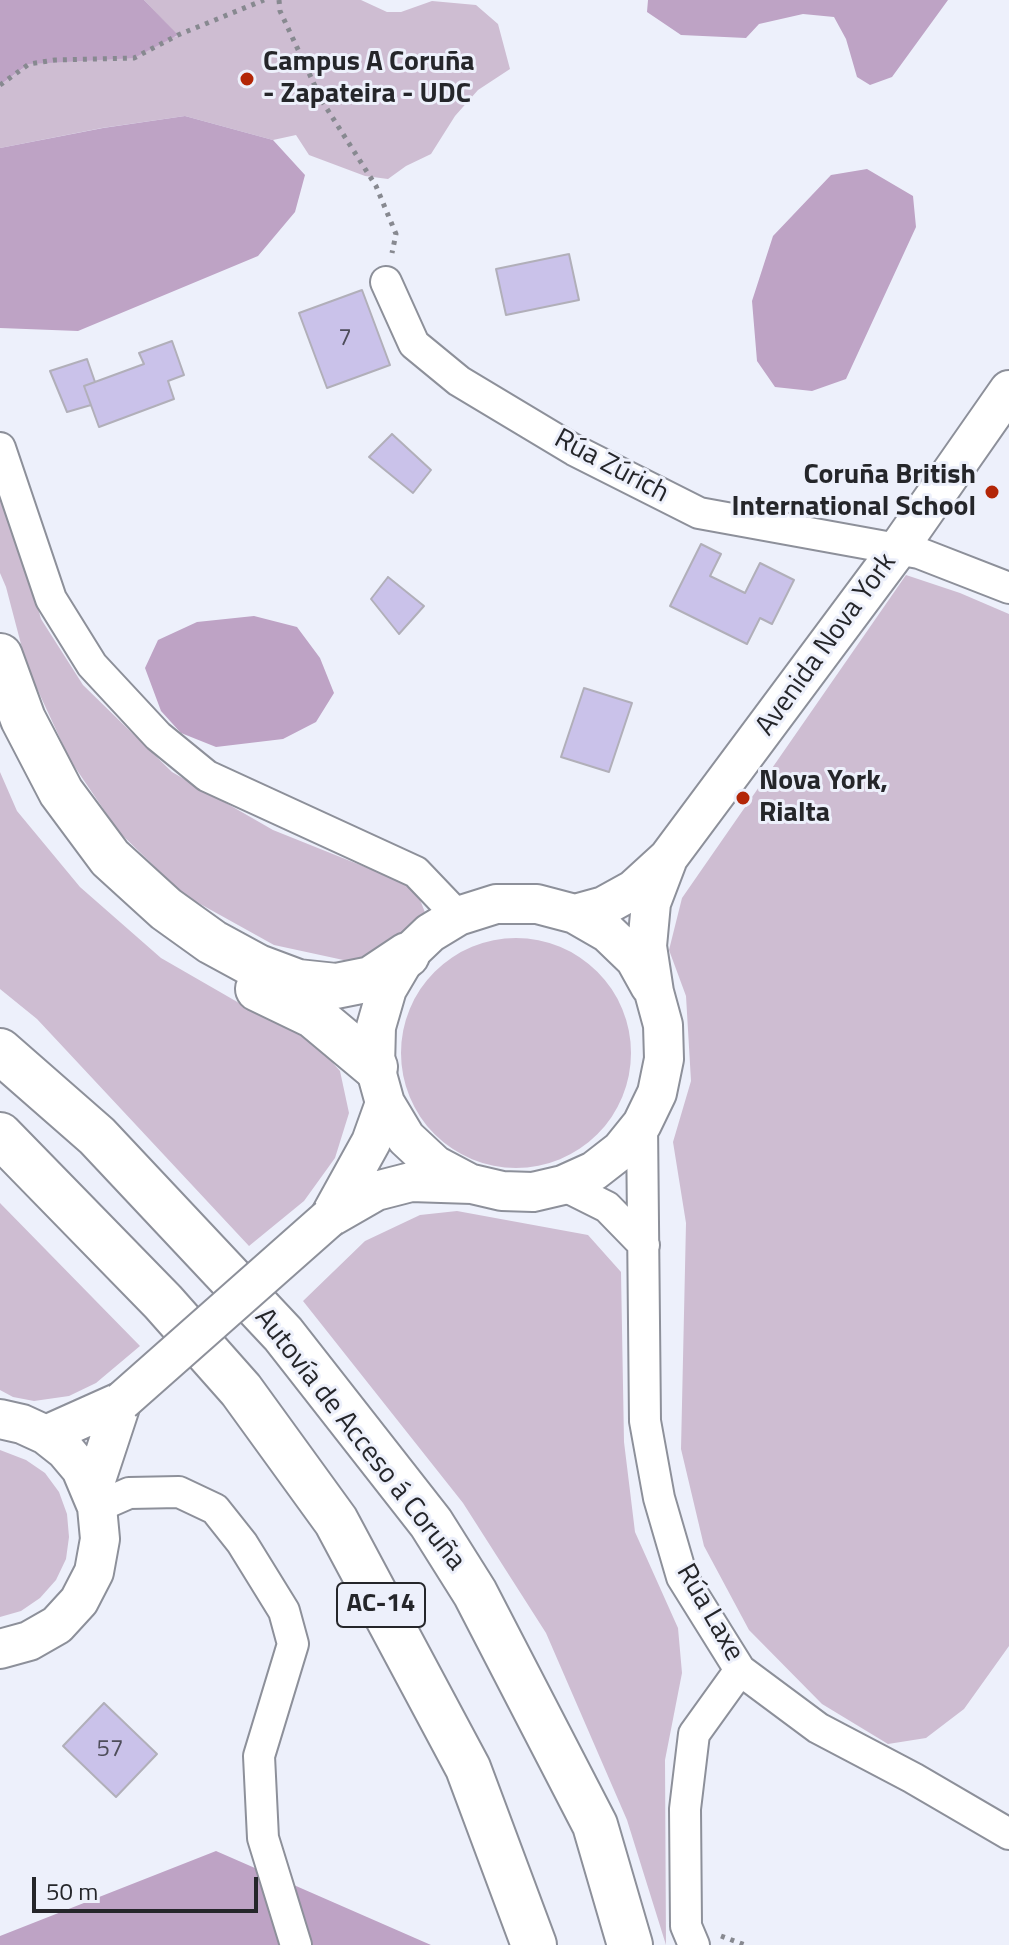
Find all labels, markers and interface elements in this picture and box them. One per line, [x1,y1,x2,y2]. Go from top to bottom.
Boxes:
place label: Campus A Coruña - Zapateira - UDC [263,46,475,112]
marker: Campus A Coruña - Zapateira - UDC [238,70,256,88]
house number: 7 [338,325,352,353]
street label: Rúa Zúrich [548,423,674,511]
place label: Coruña British International School [731,459,976,525]
marker: Coruña British International School [983,483,1001,501]
street label: Avenida Nova York [750,547,904,743]
place label: Nova York, Rialta [759,765,888,831]
marker: Nova York, Rialta [734,789,752,807]
street label: Autovía de Acceso á Coruña [246,1302,472,1578]
street label: Rúa Laxe [668,1559,750,1667]
road number: AC-14 [337,1583,425,1627]
house number: 57 [97,1736,123,1764]
scale bar [36,1861,262,1911]
text: 50 m [46,1873,98,1909]

